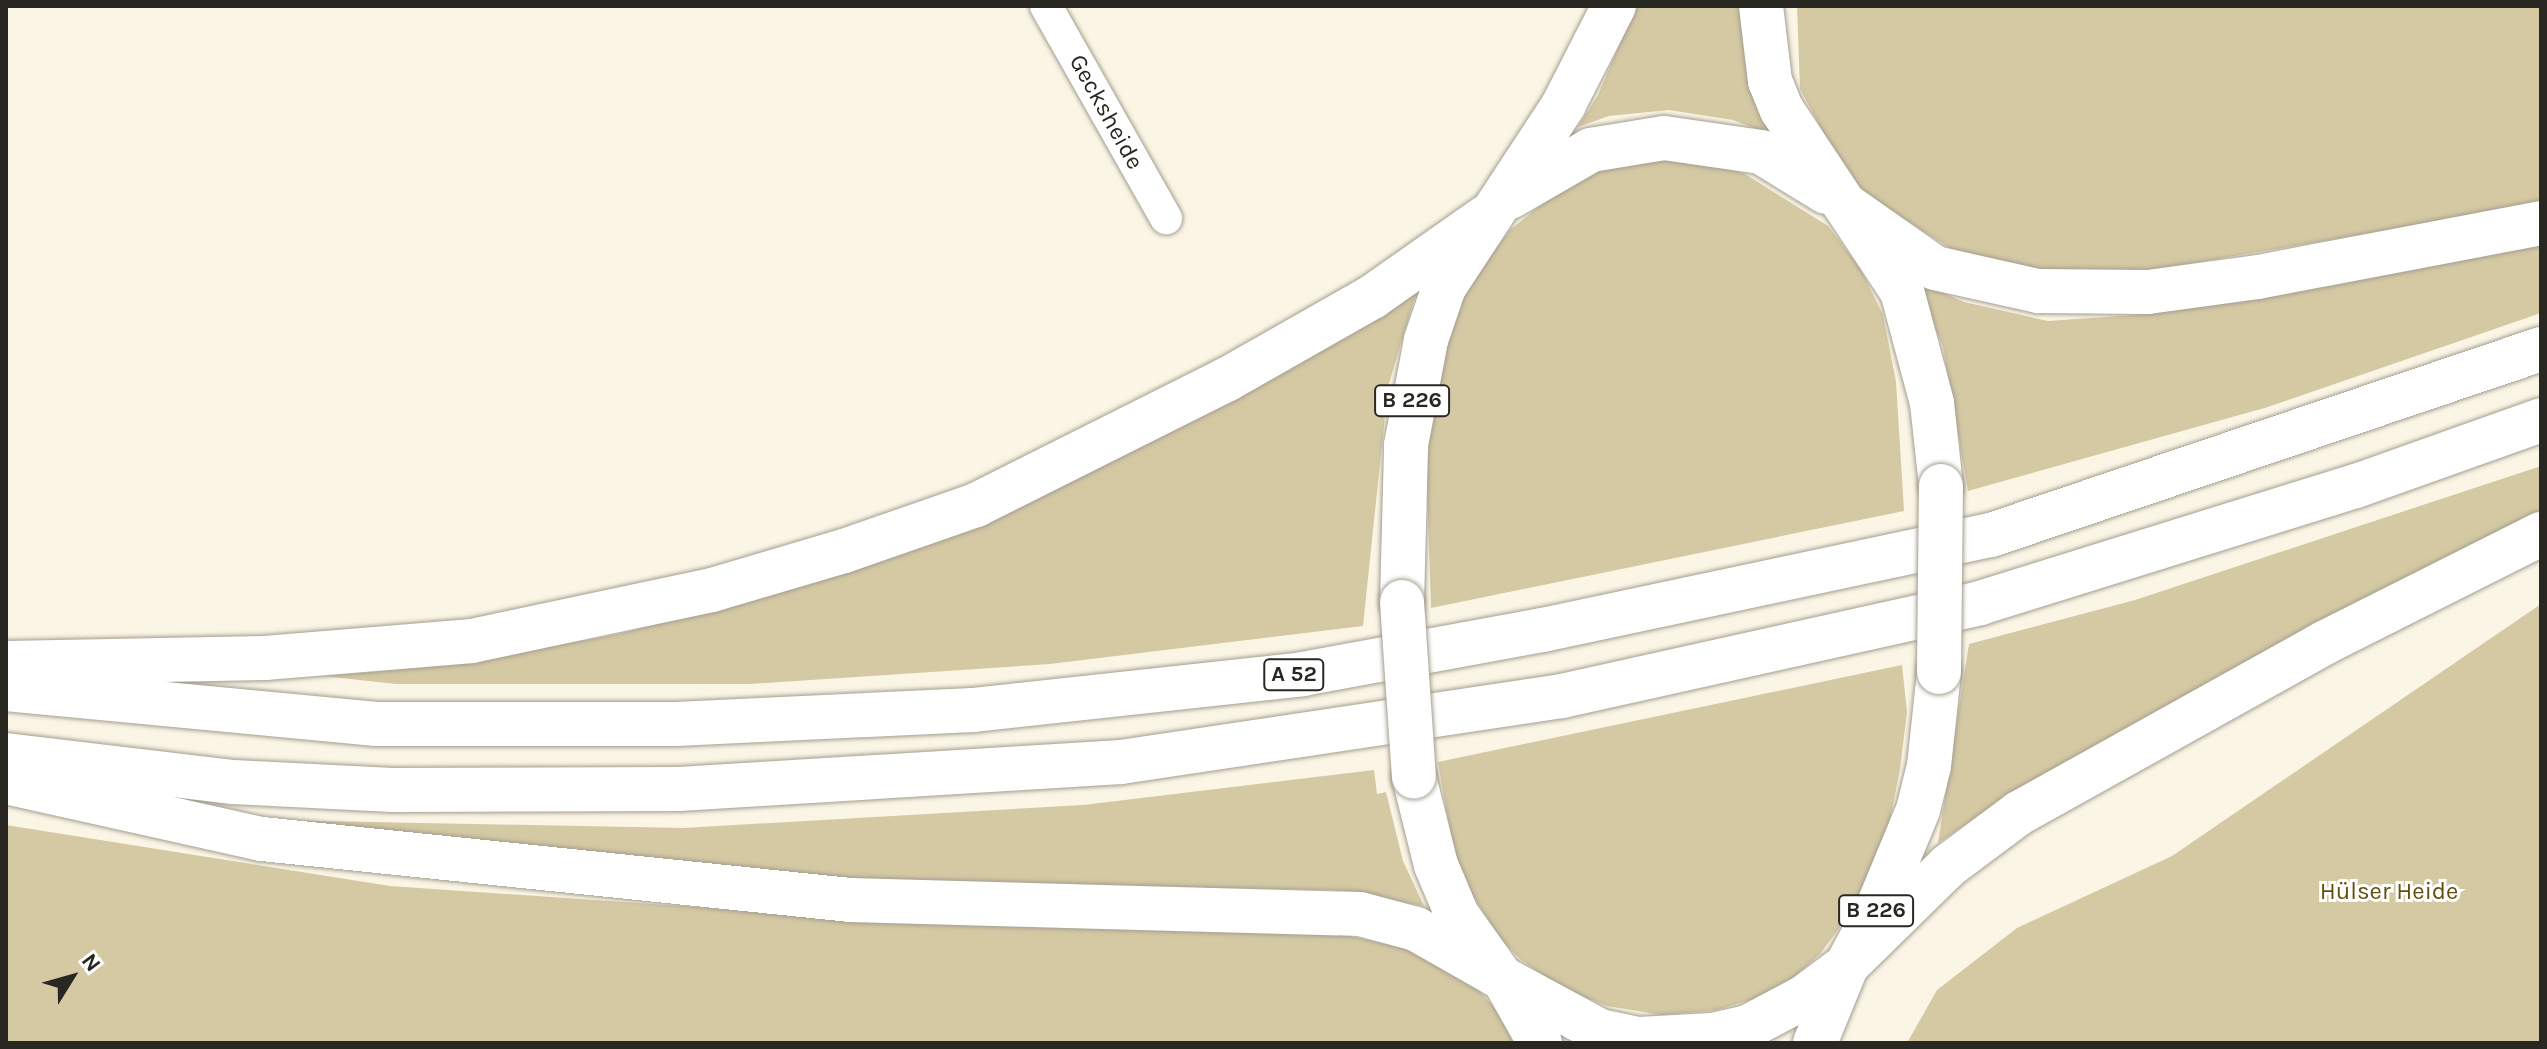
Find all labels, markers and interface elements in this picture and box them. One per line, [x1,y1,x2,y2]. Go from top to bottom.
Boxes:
street label: Gecksheide [1063,50,1149,174]
road number: B 226 [1374,383,1450,419]
road number: A 52 [1262,657,1326,693]
park label: Hülser Heide [2320,878,2458,906]
road number: B 226 [1838,893,1914,929]
north arrow [32,937,112,1017]
text: N [76,948,106,977]

